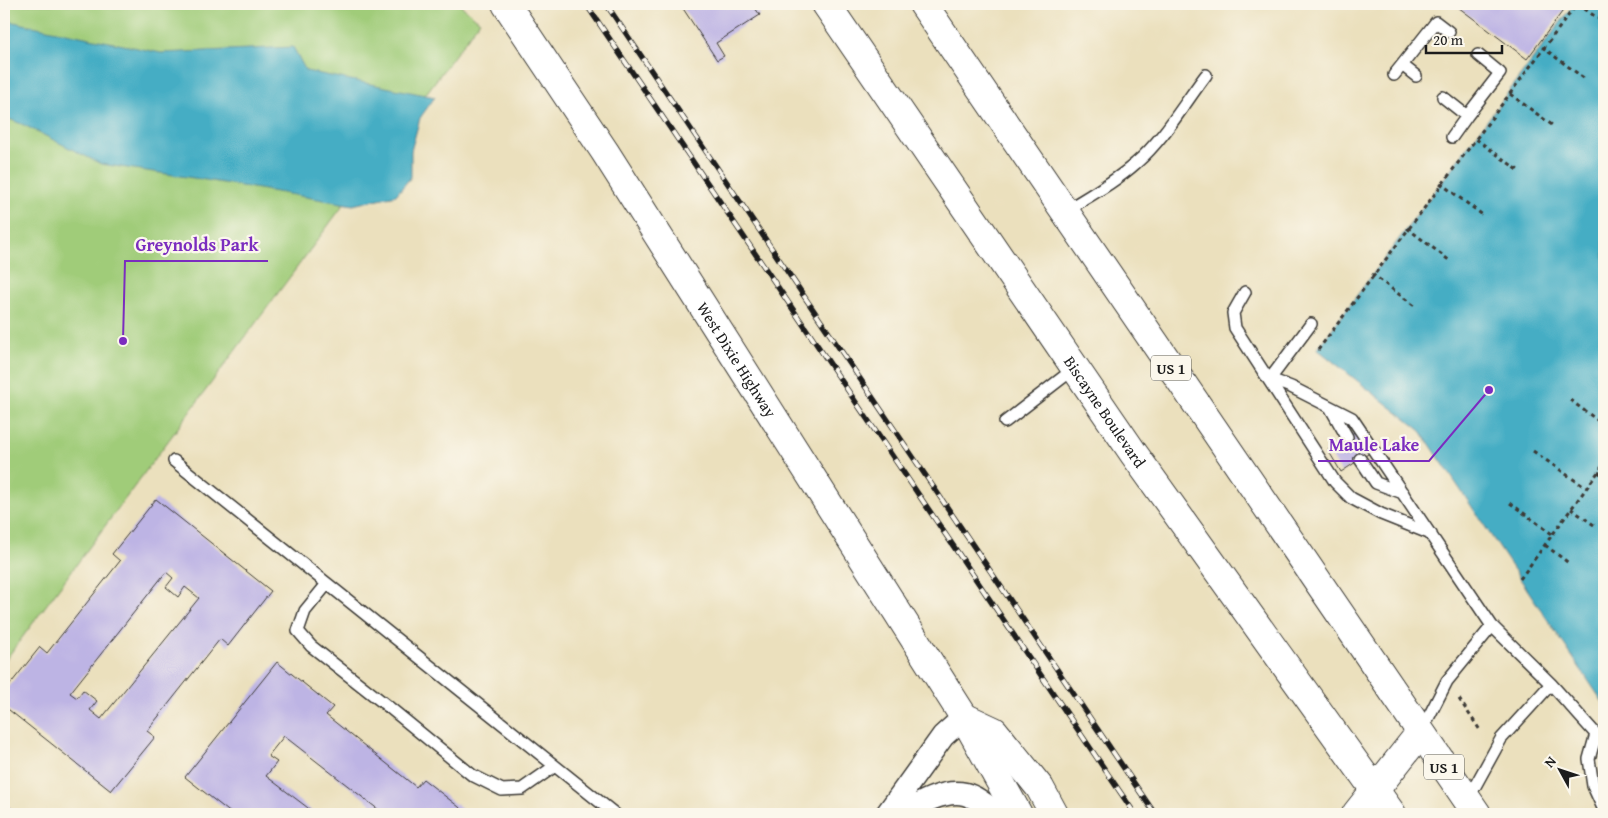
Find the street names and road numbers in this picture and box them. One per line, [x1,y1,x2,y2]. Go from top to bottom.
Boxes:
street label: West Dixie Highway [691,297,783,422]
street label: Biscayne Boulevard [1058,351,1152,473]
road number: US 1 [1151,356,1191,380]
road number: US 1 [1424,754,1464,780]

